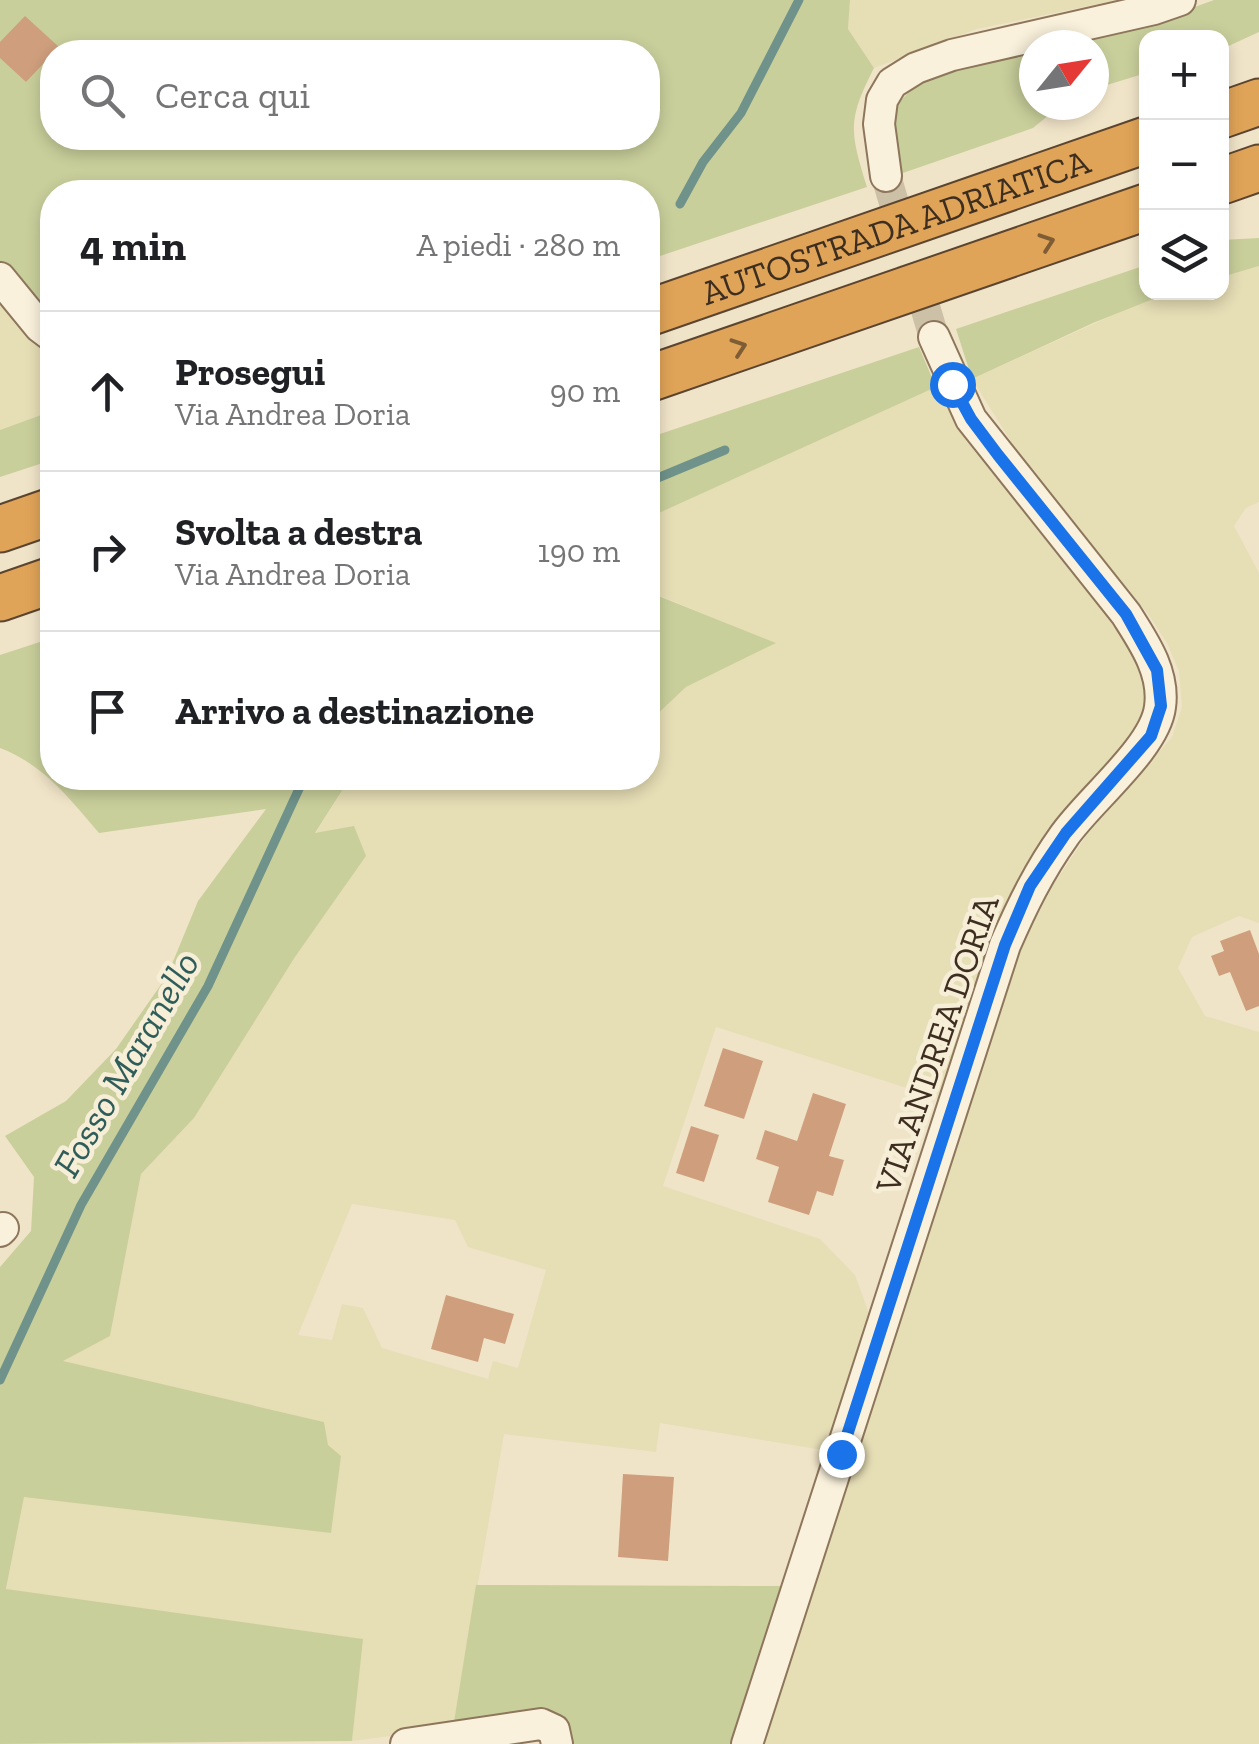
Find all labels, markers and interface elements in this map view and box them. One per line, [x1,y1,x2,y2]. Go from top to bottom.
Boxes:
north arrow [1019,30,1109,120]
map controls [1139,30,1229,300]
button: + [1139,30,1229,120]
search box [40,40,660,150]
icon: search [75,68,130,123]
text: Cerca qui [155,72,310,118]
button: − [1139,120,1229,210]
street label: AUTOSTRADA ADRIATICA [696,140,1096,314]
button: layers [1139,210,1229,300]
text: 4 min [80,220,186,271]
text: A piedi · 280 m [416,226,620,264]
one-way arrow [1037,233,1054,253]
one-way arrow [730,338,747,359]
text: Prosegui [175,349,325,395]
route start [930,362,976,408]
icon: ahead [80,364,135,419]
text: 90 m [550,372,620,410]
text: Via Andrea Doria [175,395,411,433]
text: Svolta a destra [175,509,422,555]
icon: right [80,524,135,579]
text: 190 m [537,532,620,570]
text: Via Andrea Doria [175,555,411,593]
icon: arrive [80,684,135,739]
text: Arrivo a destinazione [175,688,534,734]
street label: VIA ANDREA DORIA [866,889,1008,1199]
water label: Fosso Maranello [43,943,209,1185]
route end [819,1432,865,1478]

